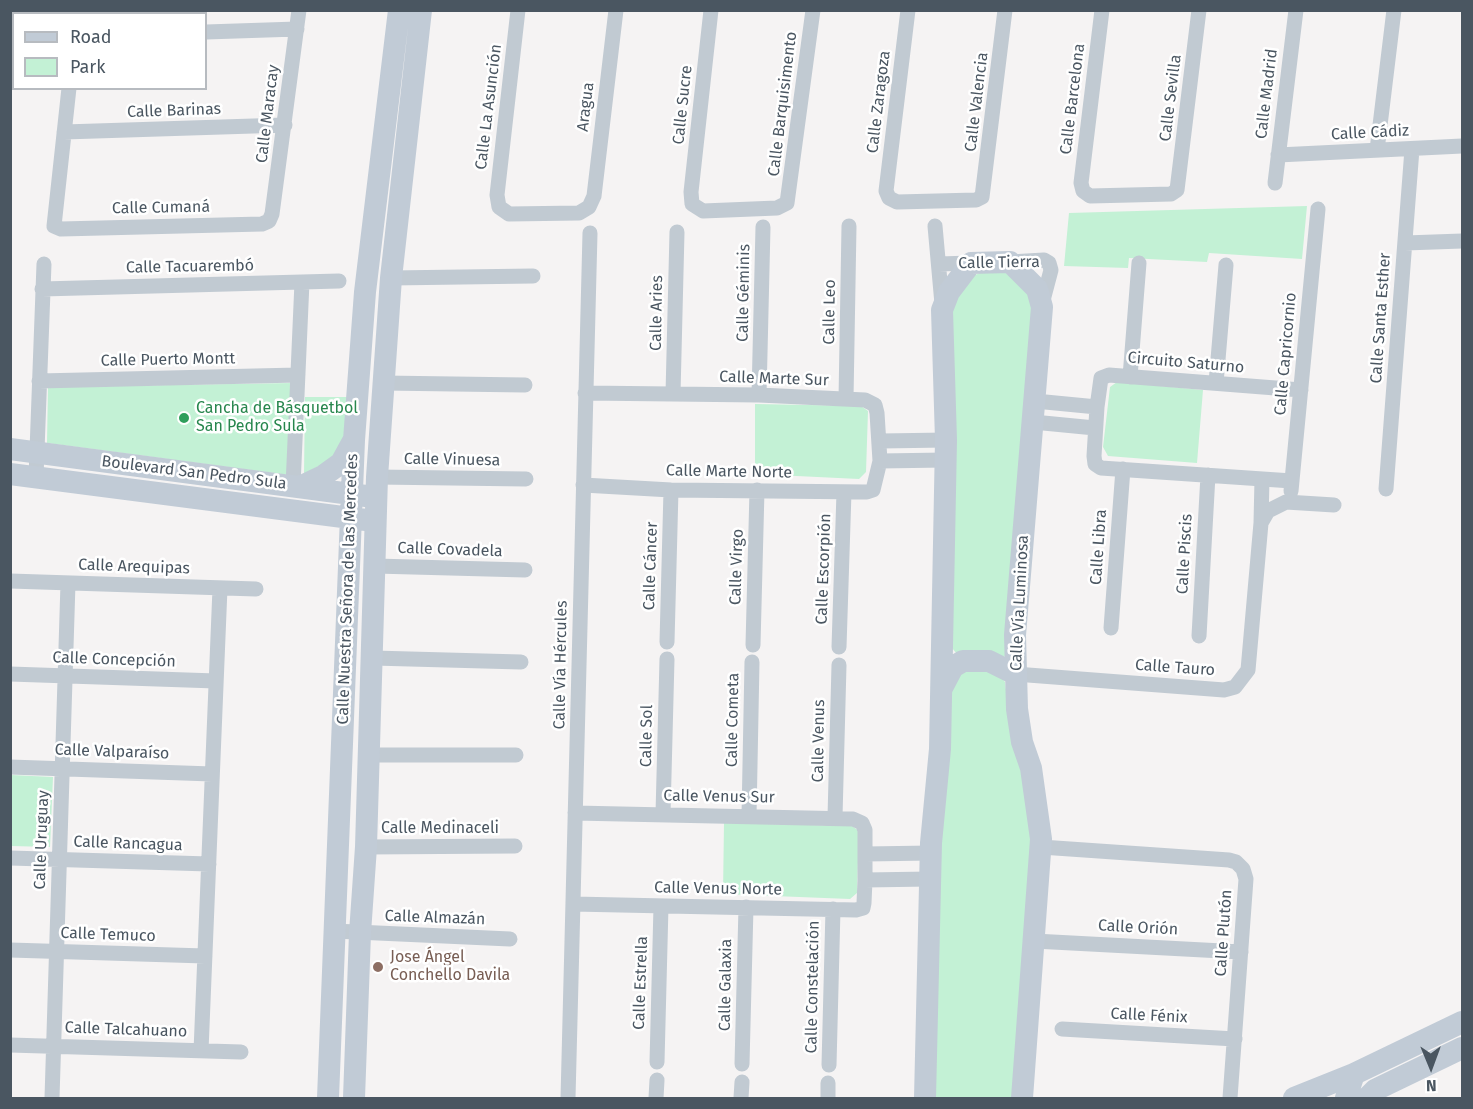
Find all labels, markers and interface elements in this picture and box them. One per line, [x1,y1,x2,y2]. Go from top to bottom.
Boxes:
legend [12,12,207,90]
text: Road [70,26,112,48]
street label: Calle Barquisimento [765,30,801,178]
street label: Calle Barcelona [1057,42,1089,156]
street label: Calle La Asunción [472,43,506,171]
street label: Calle Madrid [1252,48,1282,140]
street label: Calle Zaragoza [863,50,895,154]
street label: Calle Valencia [961,51,993,153]
street label: Calle Sevilla [1156,53,1186,143]
text: Park [70,56,105,78]
street label: Calle Maracay [252,64,284,164]
street label: Calle Sucre [669,64,697,146]
street label: Aragua [573,81,599,133]
street label: Calle Barinas [127,100,221,122]
street label: Calle Cádiz [1330,121,1410,145]
street label: Calle Cumaná [112,198,210,218]
street label: Calle Géminis [734,244,754,342]
street label: Calle Santa Esther [1367,252,1395,384]
street label: Calle Tierra [958,253,1040,273]
street label: Calle Tacuarembó [126,256,254,278]
street label: Calle Aries [647,275,667,351]
street label: Calle Leo [820,279,840,345]
street label: Calle Capricornio [1271,292,1301,416]
street label: Circuito Saturno [1127,348,1245,378]
street label: Calle Puerto Montt [101,349,235,371]
street label: Calle Marte Sur [719,367,829,391]
place label: Cancha de Básquetbol San Pedro Sula [196,399,358,437]
marker: Cancha de Básquetbol San Pedro Sula [177,411,191,425]
street label: Calle Vinuesa [404,450,500,470]
street label: Boulevard San Pedro Sula [100,452,288,494]
street label: Calle Nuestra Señora de las Mercedes [334,453,362,725]
street label: Calle Marte Norte [666,461,792,483]
street label: Calle Libra [1087,508,1111,586]
street label: Calle Escorpión [812,513,836,625]
street label: Calle Piscis [1173,513,1197,595]
street label: Calle Cáncer [640,521,662,611]
street label: Calle Virgo [726,529,748,605]
street label: Calle Vía Luminosa [1007,535,1033,671]
street label: Calle Covadela [397,539,503,561]
street label: Calle Arequipas [78,555,190,579]
street label: Calle Vía Hércules [550,600,572,730]
street label: Calle Concepción [52,648,176,672]
street label: Calle Tauro [1134,656,1216,680]
street label: Calle Cometa [723,673,743,767]
street label: Calle Venus [809,699,829,783]
street label: Calle Sol [637,705,657,767]
street label: Calle Valparaíso [54,740,170,764]
street label: Calle Venus Sur [663,786,775,808]
street label: Calle Uruguay [31,790,53,890]
street label: Calle Medinaceli [381,819,499,839]
street label: Calle Rancagua [73,832,183,856]
street label: Calle Venus Norte [654,878,782,900]
street label: Calle Plutón [1211,889,1237,977]
street label: Calle Almazán [384,907,486,929]
street label: Calle Orión [1098,916,1178,940]
street label: Calle Constelación [802,920,824,1054]
street label: Calle Temuco [60,924,156,946]
street label: Calle Estrella [630,936,652,1030]
street label: Calle Galaxia [716,939,736,1031]
place label: Jose Ángel Conchello Davila [390,948,510,986]
marker: Jose Ángel Conchello Davila [371,960,385,974]
street label: Calle Fénix [1110,1004,1188,1028]
street label: Calle Talcahuano [64,1018,188,1042]
north arrow [1401,1037,1461,1097]
text: N [1426,1076,1437,1095]

